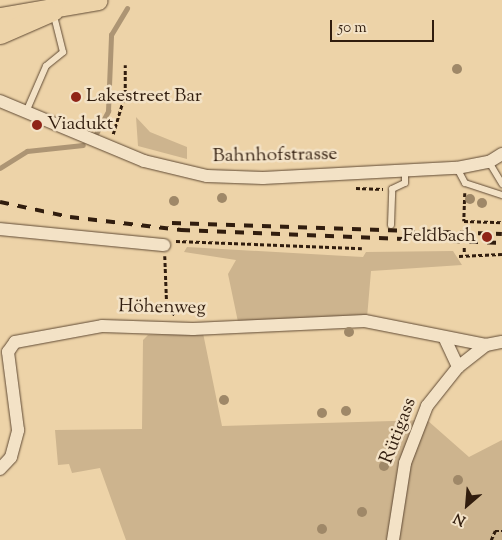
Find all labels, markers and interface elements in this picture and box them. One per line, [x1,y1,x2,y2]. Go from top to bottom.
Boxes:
scale bar [332,10,436,42]
text: 50 m [338,18,367,39]
place label: Lakestreet Bar [86,86,202,108]
marker: Lakestreet Bar [70,91,82,103]
place label: Viadukt [47,114,113,136]
marker: Viadukt [31,119,43,131]
street label: Bahnhofstrasse [212,144,338,168]
place label: Feldbach [402,226,476,248]
marker: Feldbach [480,230,494,244]
street label: Höhenweg [118,296,206,320]
street label: Rütigass [376,395,422,467]
north arrow [442,480,492,530]
text: N [451,507,470,530]

